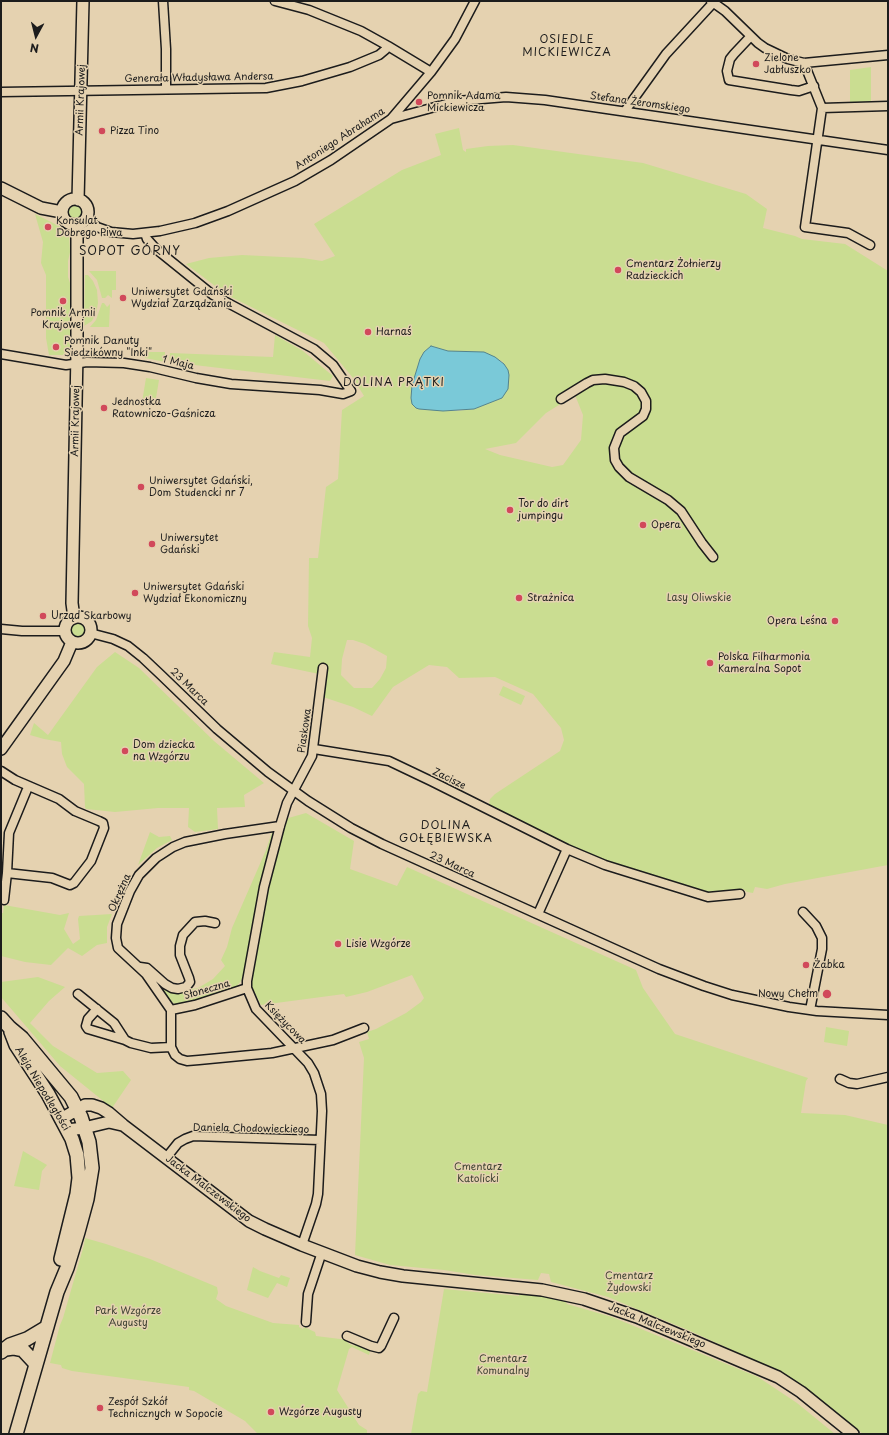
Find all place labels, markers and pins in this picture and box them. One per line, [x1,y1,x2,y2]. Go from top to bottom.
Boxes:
place label: Zielone Jabłuszko [764,52,811,76]
marker: Zielone Jabłuszko [751,59,761,69]
place label: Pomnik Adama Mickiewicza [427,90,501,114]
marker: Pomnik Adama Mickiewicza [414,97,424,107]
place label: Pizza Tino [110,125,159,137]
marker: Pizza Tino [97,126,107,136]
place label: Konsulat Dobrego Piwa [56,215,123,238]
marker: Konsulat Dobrego Piwa [43,222,53,232]
place label: Cmentarz Żołnierzy Radzieckich [626,258,721,282]
marker: Cmentarz Żołnierzy Radzieckich [613,265,623,275]
place label: Uniwersytet Gdański Wydział Zarządzania [131,286,232,310]
marker: Uniwersytet Gdański Wydział Zarządzania [118,293,128,303]
marker: Pomnik Armii Krajowej [58,296,68,306]
place label: Pomnik Armii Krajowej [30,307,96,330]
place label: Harnaś [376,326,411,338]
marker: Harnaś [363,327,373,337]
place label: Pomnik Danuty Siedzikówny "Inki" [64,335,152,358]
marker: Pomnik Danuty Siedzikówny "Inki" [51,342,61,352]
place label: Jednostka Ratowniczo-Gaśnicza [112,396,215,420]
marker: Jednostka Ratowniczo-Gaśnicza [99,403,109,413]
place label: Uniwersytet Gdański, Dom Studencki nr 7 [149,475,253,498]
marker: Uniwersytet Gdański, Dom Studencki nr 7 [136,482,146,492]
place label: Tor do dirt jumpingu [518,498,569,522]
marker: Tor do dirt jumpingu [505,505,515,515]
place label: Opera [651,519,681,531]
marker: Opera [638,520,648,530]
place label: Uniwersytet Gdański [160,532,219,556]
marker: Uniwersytet Gdański [147,539,157,549]
place label: Uniwersytet Gdański Wydział Ekonomiczny [143,581,247,604]
marker: Uniwersytet Gdański Wydział Ekonomiczny [130,588,140,598]
place label: Strażnica [527,592,574,604]
marker: Strażnica [514,593,524,603]
place label: Urząd Skarbowy [51,610,131,622]
marker: Urząd Skarbowy [38,611,48,621]
place label: Opera Leśna [767,615,827,627]
marker: Opera Leśna [830,616,840,626]
place label: Polska Filharmonia Kameralna Sopot [718,651,810,674]
marker: Polska Filharmonia Kameralna Sopot [705,658,715,668]
place label: Dom dziecka na Wzgórzu [133,739,195,762]
marker: Dom dziecka na Wzgórzu [120,746,130,756]
place label: Lisie Wzgórze [346,938,411,950]
marker: Lisie Wzgórze [333,939,343,949]
place label: Żabka [814,959,845,971]
marker: Żabka [801,960,811,970]
place label: Nowy Chełm [758,988,818,1000]
marker: Nowy Chełm [821,988,833,1000]
place label: Zespół Szkół Technicznych w Sopocie [108,1396,223,1420]
marker: Zespół Szkół Technicznych w Sopocie [95,1403,105,1413]
place label: Wzgórze Augusty [279,1406,362,1418]
marker: Wzgórze Augusty [266,1407,276,1417]

